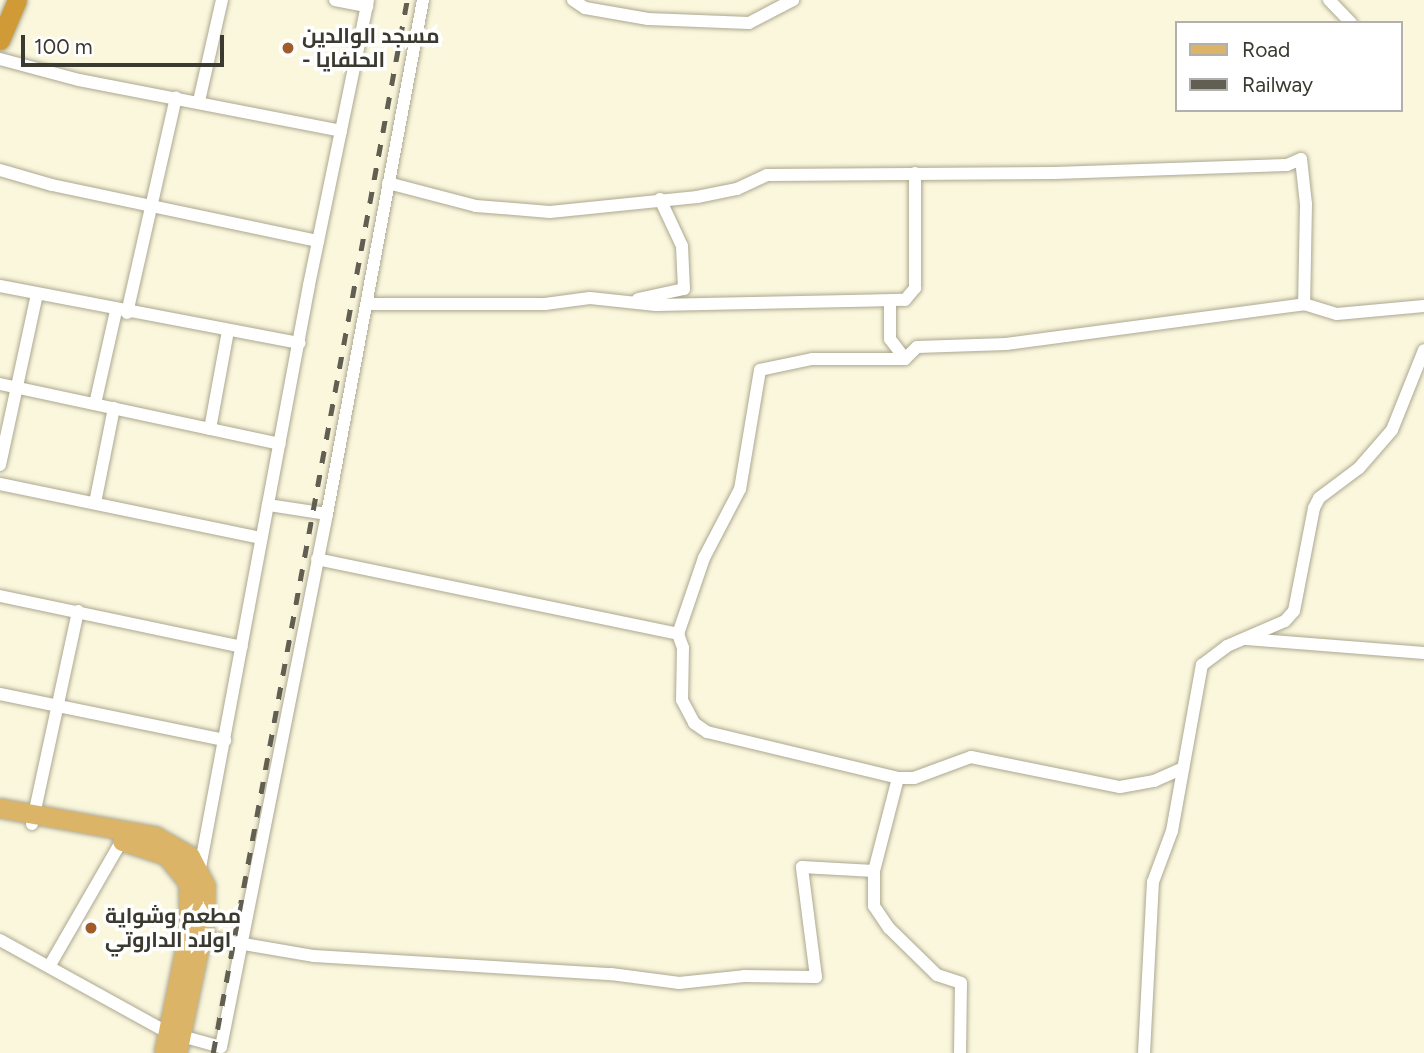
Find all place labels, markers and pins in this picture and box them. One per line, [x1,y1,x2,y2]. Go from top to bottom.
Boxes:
place label: مسجد الوالدين - الحلفايا [302,23,440,73]
marker: مسجد الوالدين - الحلفايا [280,40,296,56]
place label: مطعم وشواية اولاد الداروتي [105,903,241,953]
marker: مطعم وشواية اولاد الداروتي [83,920,99,936]

